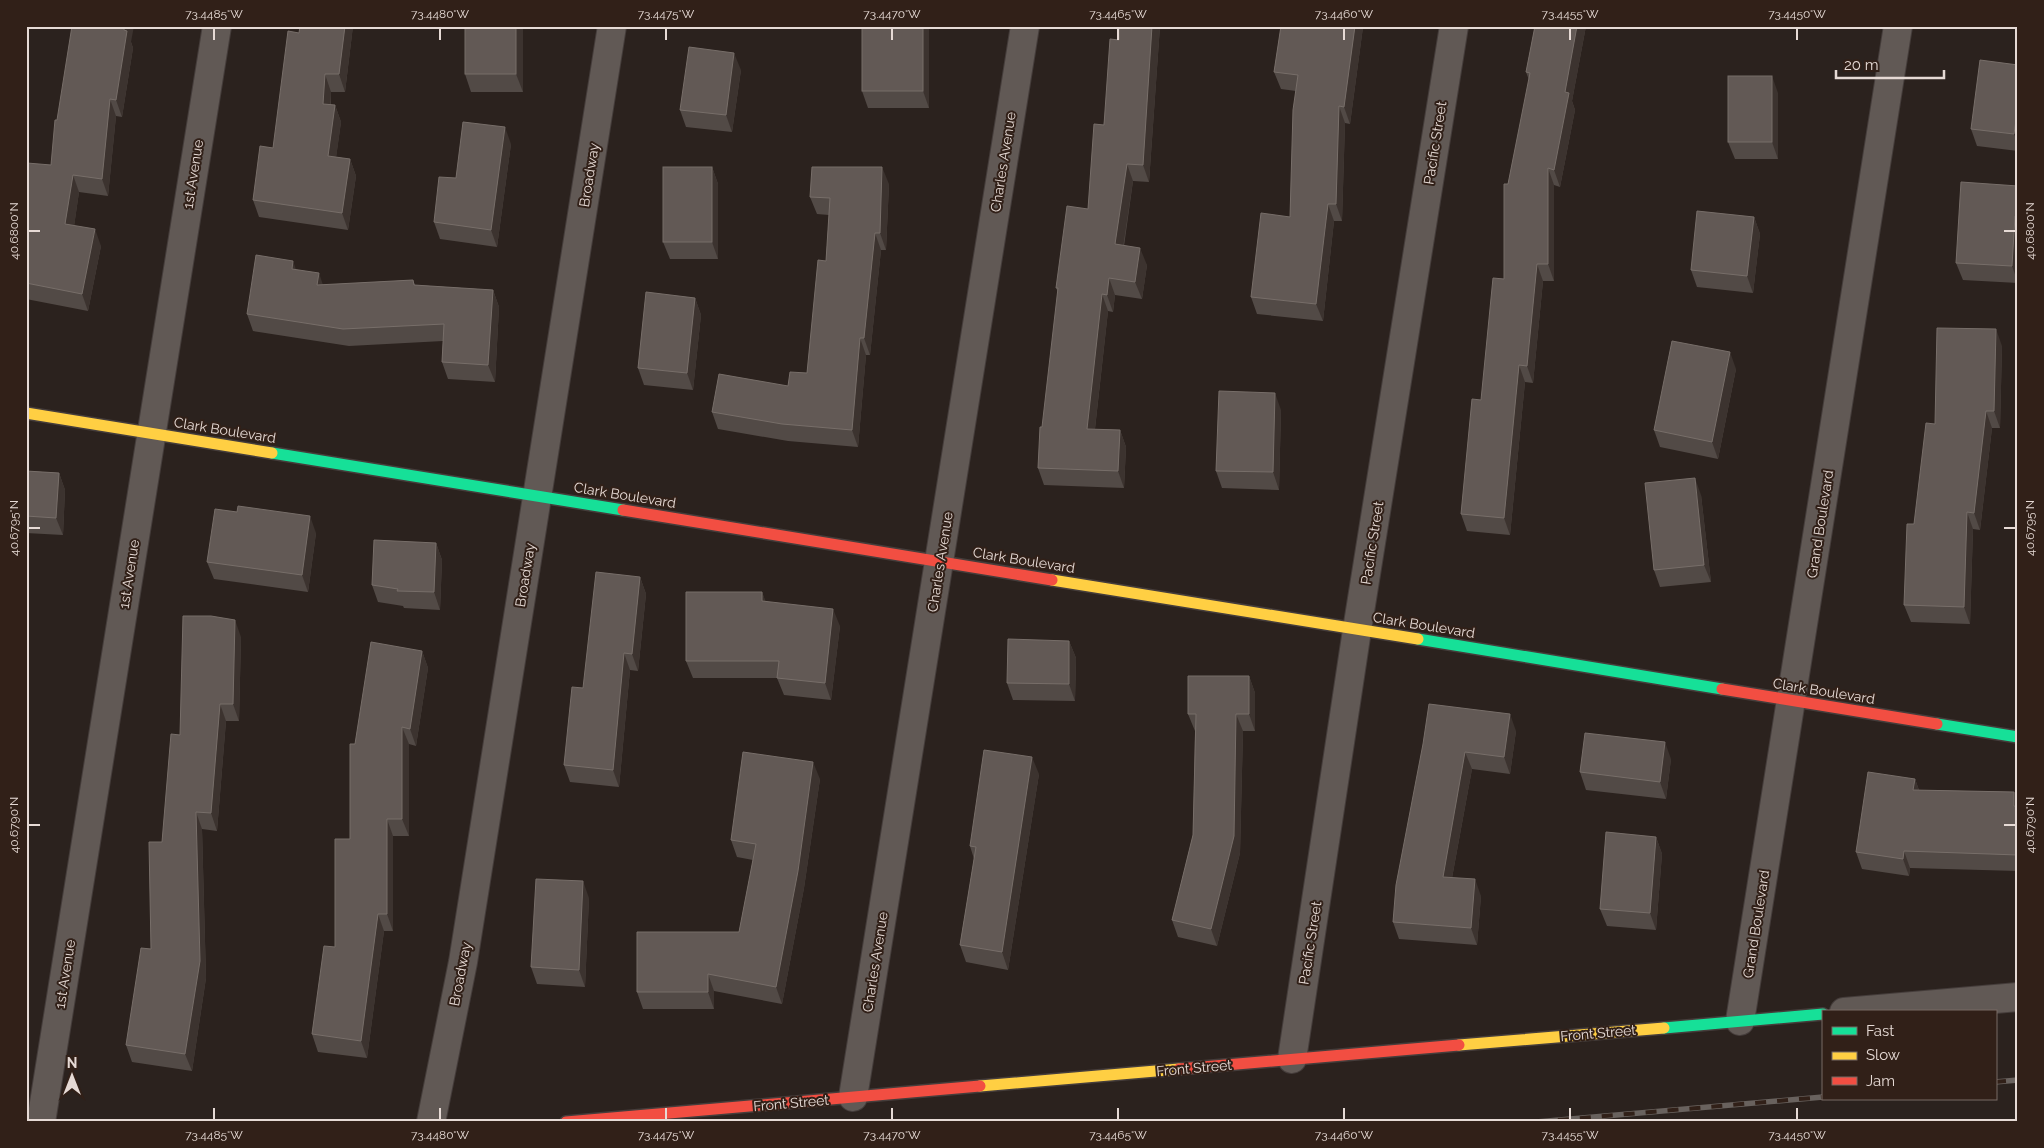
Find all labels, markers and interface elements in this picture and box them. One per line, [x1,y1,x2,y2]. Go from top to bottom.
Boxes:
text: 73.4485°W [185,7,243,21]
text: 73.4480°W [411,7,470,21]
text: 73.4475°W [638,7,695,21]
text: 73.4470°W [863,7,921,21]
text: 73.4465°W [1089,7,1147,21]
text: 73.4460°W [1315,7,1374,21]
text: 73.4455°W [1541,7,1599,21]
text: 73.4450°W [1768,7,1826,21]
scale bar [1836,48,1944,80]
text: 20 m [1844,56,1879,74]
street label: Pacific Street [1421,100,1450,186]
street label: Charles Avenue [987,111,1019,213]
street label: 1st Avenue [180,138,206,210]
street label: Broadway [576,141,602,208]
text: 40.6800°N [7,202,21,260]
text: 40.6800°N [2023,202,2037,260]
street label: Clark Boulevard [173,414,277,446]
street label: Grand Boulevard [1804,469,1836,579]
street label: Clark Boulevard [573,479,677,511]
text: 40.6795°N [7,500,21,556]
street label: Pacific Street [1358,500,1387,586]
text: 40.6795°N [2023,500,2037,556]
street label: Charles Avenue [924,511,956,613]
street label: 1st Avenue [116,538,142,610]
street label: Broadway [512,541,538,608]
street label: Clark Boulevard [972,544,1076,576]
street label: Clark Boulevard [1372,609,1476,641]
street label: Clark Boulevard [1772,675,1876,707]
text: 40.6790°N [7,797,21,853]
text: 40.6790°N [2023,797,2037,853]
street label: Grand Boulevard [1740,869,1772,979]
street label: Pacific Street [1296,900,1325,986]
street label: Charles Avenue [859,911,891,1013]
street label: 1st Avenue [52,938,78,1010]
street label: Broadway [446,940,474,1007]
legend [1822,1010,1996,1100]
street label: Front Street [1559,1022,1637,1044]
text: Fast [1866,1022,1894,1040]
text: Slow [1866,1046,1900,1064]
north arrow [48,1050,98,1100]
text: N [67,1055,77,1071]
street label: Front Street [1155,1057,1233,1079]
text: Jam [1866,1072,1895,1090]
street label: Front Street [752,1092,830,1114]
text: 73.4485°W [185,1128,243,1142]
text: 73.4480°W [411,1128,470,1142]
text: 73.4475°W [638,1128,695,1142]
text: 73.4470°W [863,1128,921,1142]
text: 73.4465°W [1089,1128,1147,1142]
text: 73.4460°W [1315,1128,1374,1142]
text: 73.4455°W [1541,1128,1599,1142]
text: 73.4450°W [1768,1128,1826,1142]

